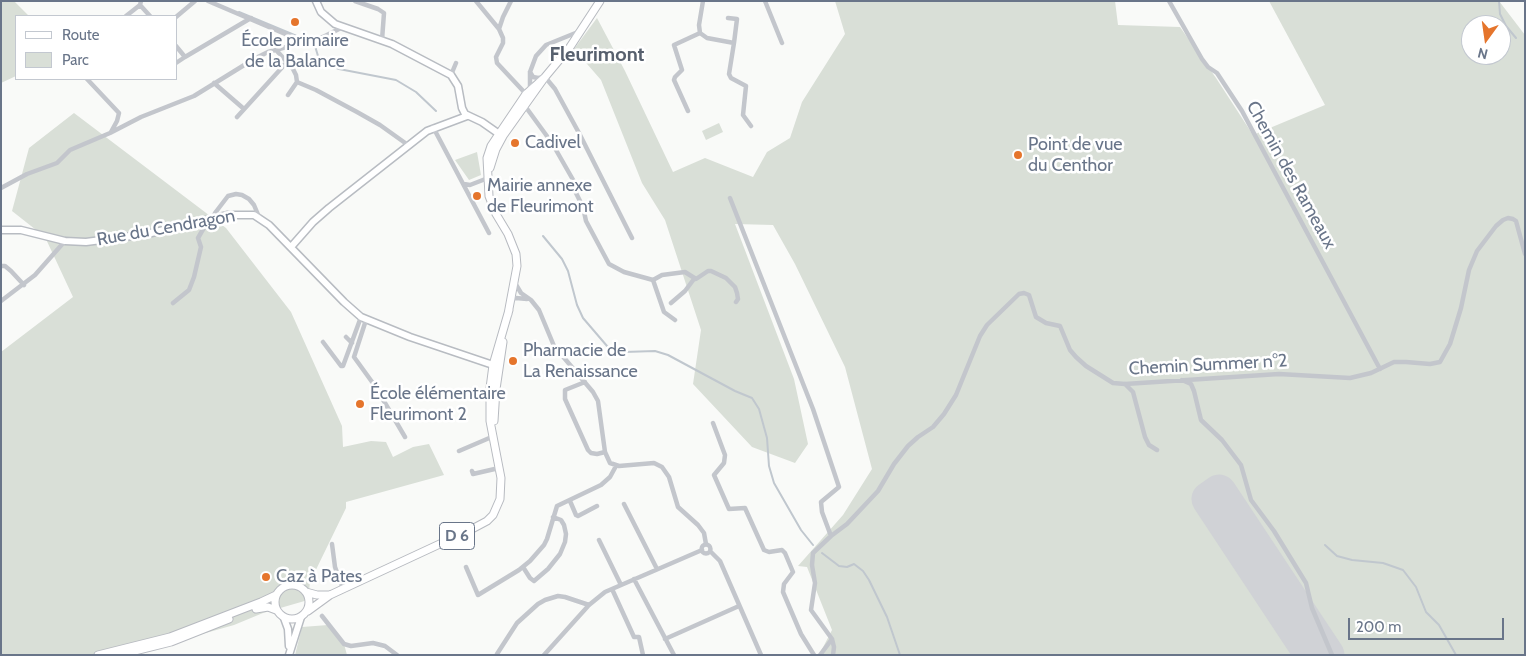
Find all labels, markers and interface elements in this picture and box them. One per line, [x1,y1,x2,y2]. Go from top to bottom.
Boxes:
legend [15,15,178,80]
north arrow [1461,15,1511,65]
marker: École primaire de la Balance [289,16,301,28]
text: Route [62,26,100,44]
place label: École primaire de la Balance [241,30,349,72]
district label: Fleurimont [550,43,644,67]
text: N [1476,44,1490,64]
text: Parc [62,51,89,69]
street label: Chemin des Rameaux [1241,97,1341,253]
place label: Cadivel [525,132,581,154]
place label: Point de vue du Centhor [1028,134,1123,176]
marker: Cadivel [509,137,521,149]
marker: Point de vue du Centhor [1012,149,1024,161]
place label: Mairie annexe de Fleurimont [487,175,594,218]
marker: Mairie annexe de Fleurimont [471,190,483,202]
street label: Rue du Cendragon [95,205,237,251]
place label: Pharmacie de La Renaissance [523,340,638,382]
street label: Chemin Summer n°2 [1128,350,1288,380]
marker: Pharmacie de La Renaissance [507,355,519,367]
place label: École élémentaire Fleurimont 2 [370,383,506,426]
marker: École élémentaire Fleurimont 2 [354,398,366,410]
road number: D 6 [440,522,474,550]
place label: Caz à Pates [276,566,362,588]
marker: Caz à Pates [260,571,272,583]
scale bar [1351,608,1507,640]
text: 200 m [1356,618,1401,636]

